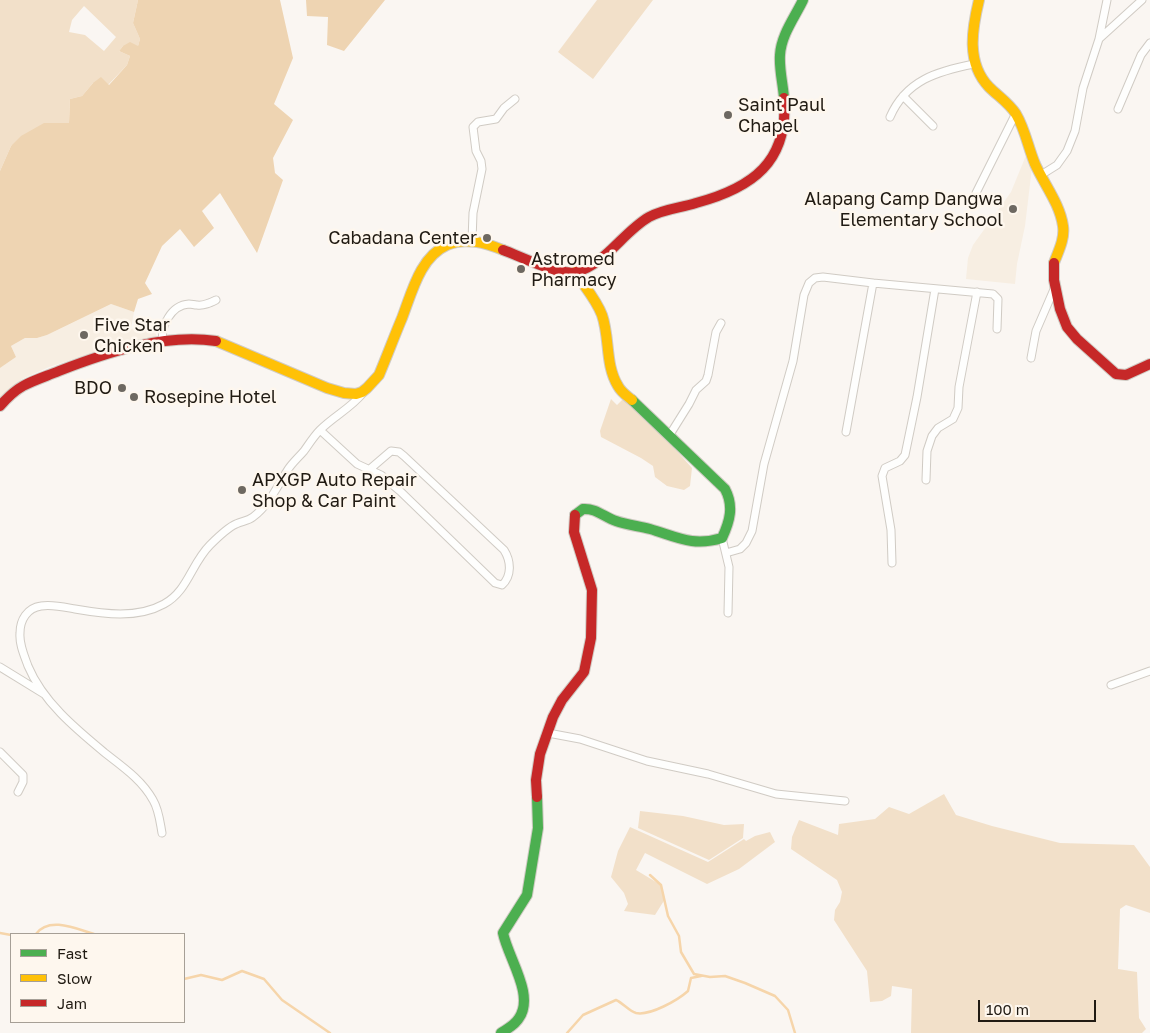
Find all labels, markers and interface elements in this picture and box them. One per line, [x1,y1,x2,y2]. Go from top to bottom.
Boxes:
place label: Saint Paul Chapel [738,94,826,136]
marker: Saint Paul Chapel [722,109,734,121]
place label: Alapang Camp Dangwa Elementary School [804,188,1003,230]
marker: Alapang Camp Dangwa Elementary School [1007,203,1019,215]
place label: Cabadana Center [328,227,477,249]
marker: Cabadana Center [481,232,493,244]
place label: Astromed Pharmacy [531,248,617,290]
marker: Astromed Pharmacy [515,263,527,275]
place label: Five Star Chicken [94,314,170,356]
marker: Five Star Chicken [78,329,90,341]
place label: BDO [74,377,112,399]
marker: BDO [116,382,128,394]
place label: Rosepine Hotel [144,386,277,408]
marker: Rosepine Hotel [128,391,140,403]
place label: APXGP Auto Repair Shop & Car Paint [252,469,417,512]
marker: APXGP Auto Repair Shop & Car Paint [236,484,248,496]
legend [10,933,185,1023]
text: Fast [57,944,88,962]
text: Slow [57,969,92,987]
scale bar [980,990,1098,1022]
text: Jam [57,994,87,1012]
text: 100 m [986,1000,1029,1018]

